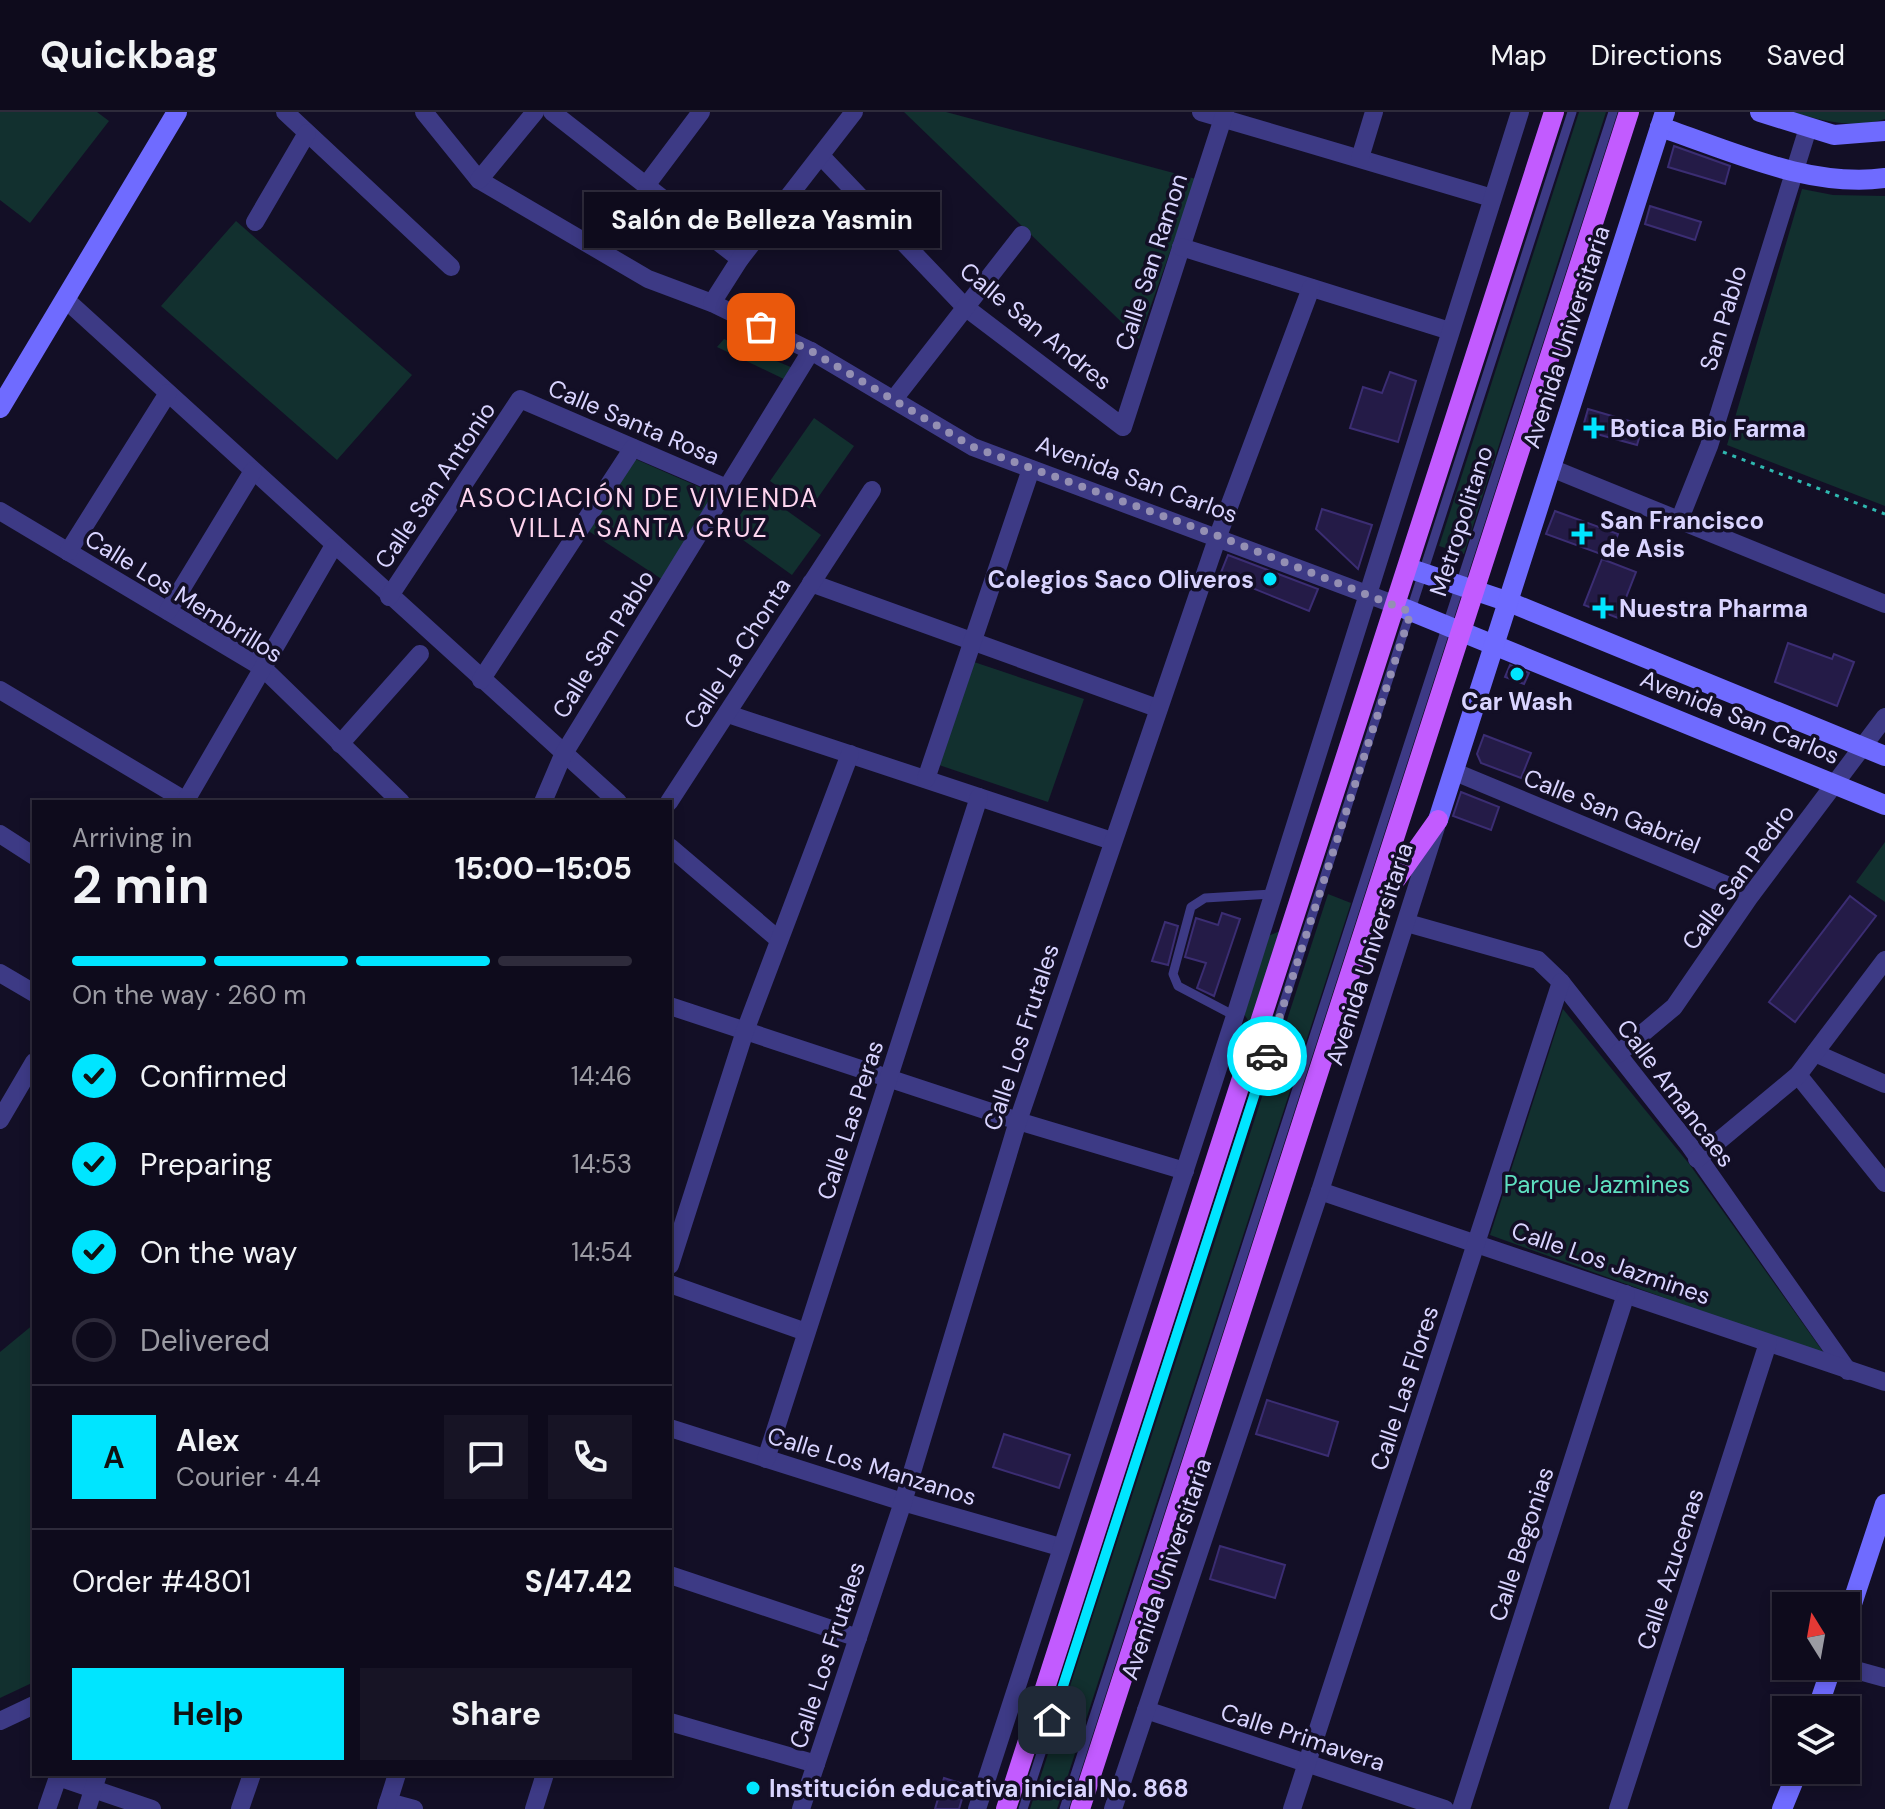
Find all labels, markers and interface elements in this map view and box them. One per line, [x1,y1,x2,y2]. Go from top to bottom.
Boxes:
text: Quickbag [40,30,218,80]
text: Map [1490,37,1547,74]
text: Directions [1591,37,1723,74]
text: Saved [1767,37,1845,74]
street label: Calle San Ramon [1108,169,1194,355]
callout: Salón de Belleza Yasmin [583,191,939,247]
text: Salón de Belleza Yasmin [611,203,913,237]
street label: Avenida Universitaria [1515,222,1617,452]
street label: Calle San Andres [954,255,1118,397]
street label: San Pablo [1692,262,1754,374]
pin [727,293,795,361]
icon: bag [739,305,783,349]
street label: Calle Santa Rosa [544,372,724,472]
street label: Calle San Antonio [368,396,502,574]
place label: Botica Bio Farma [1610,413,1806,444]
marker: Botica Bio Farma [1585,419,1603,437]
street label: Avenida San Carlos [1032,428,1242,530]
street label: Metropolitano [1422,442,1500,600]
district label: ASOCIACIÓN DE VIVIENDA VILLA SANTA CRUZ [459,481,819,545]
place label: San Francisco de Asis [1600,505,1764,564]
street label: Calle Los Membrillos [79,523,289,669]
marker: San Francisco de Asis [1571,523,1593,545]
street label: Calle San Pablo [545,564,661,724]
place label: Colegios Saco Oliveros [987,564,1254,595]
marker: Colegios Saco Oliveros [1261,570,1279,588]
street label: Calle La Chonta [676,571,798,735]
place label: Nuestra Pharma [1619,593,1808,624]
marker: Nuestra Pharma [1594,599,1612,617]
street label: Avenida San Carlos [1636,663,1844,771]
marker: Car Wash [1508,665,1526,683]
place label: Car Wash [1461,686,1573,717]
street label: Calle San Gabriel [1519,761,1705,861]
street label: Calle San Pedro [1675,798,1801,956]
text: Arriving in [72,821,192,855]
street label: Avenida Universitaria [1318,839,1420,1069]
text: 15:00–15:05 [455,849,632,888]
text: 2 min [72,851,210,919]
street label: Calle Los Frutales [976,940,1066,1134]
text: On the way · 260 m [72,978,307,1012]
street label: Calle Amancaes [1610,1013,1742,1173]
courier [1227,1016,1307,1096]
icon: car [1245,1034,1289,1078]
street label: Calle Las Peras [810,1036,890,1204]
icon: check [72,1054,116,1098]
text: Confirmed [140,1057,287,1096]
text: 14:46 [571,1059,632,1093]
icon: check [72,1142,116,1186]
text: Preparing [140,1145,272,1184]
text: 14:53 [572,1147,632,1181]
park label: Parque Jazmines [1504,1169,1690,1200]
street label: Calle Los Jazmines [1507,1214,1715,1312]
icon: check [72,1230,116,1274]
text: On the way [140,1233,297,1272]
text: 14:54 [571,1235,632,1269]
street label: Calle Las Flores [1363,1302,1445,1474]
text: Delivered [140,1321,270,1360]
button: chat [444,1415,528,1499]
button: phone [548,1415,632,1499]
street label: Calle Los Manzanos [764,1419,980,1513]
text: Alex [176,1421,239,1460]
text: A [103,1438,125,1477]
street label: Avenida Universitaria [1114,1454,1218,1684]
text: Courier · 4.4 [176,1460,321,1494]
street label: Calle Begonias [1481,1463,1561,1625]
street label: Calle Azucenas [1629,1484,1711,1654]
street label: Calle Los Frutales [782,1558,872,1752]
text: Order #4801 [72,1562,251,1601]
text: S/47.42 [525,1562,632,1601]
north arrow [1772,1592,1860,1680]
map controls [1772,1592,1860,1784]
button: Help [72,1668,344,1760]
button: Share [360,1668,632,1760]
pin [1018,1686,1086,1754]
street label: Calle Primavera [1217,1696,1389,1778]
button: layers [1772,1696,1860,1784]
icon: home [1030,1698,1074,1742]
place label: Institución educativa inicial No. 868 [769,1773,1189,1804]
marker: Institución educativa inicial No. 868 [744,1779,762,1797]

